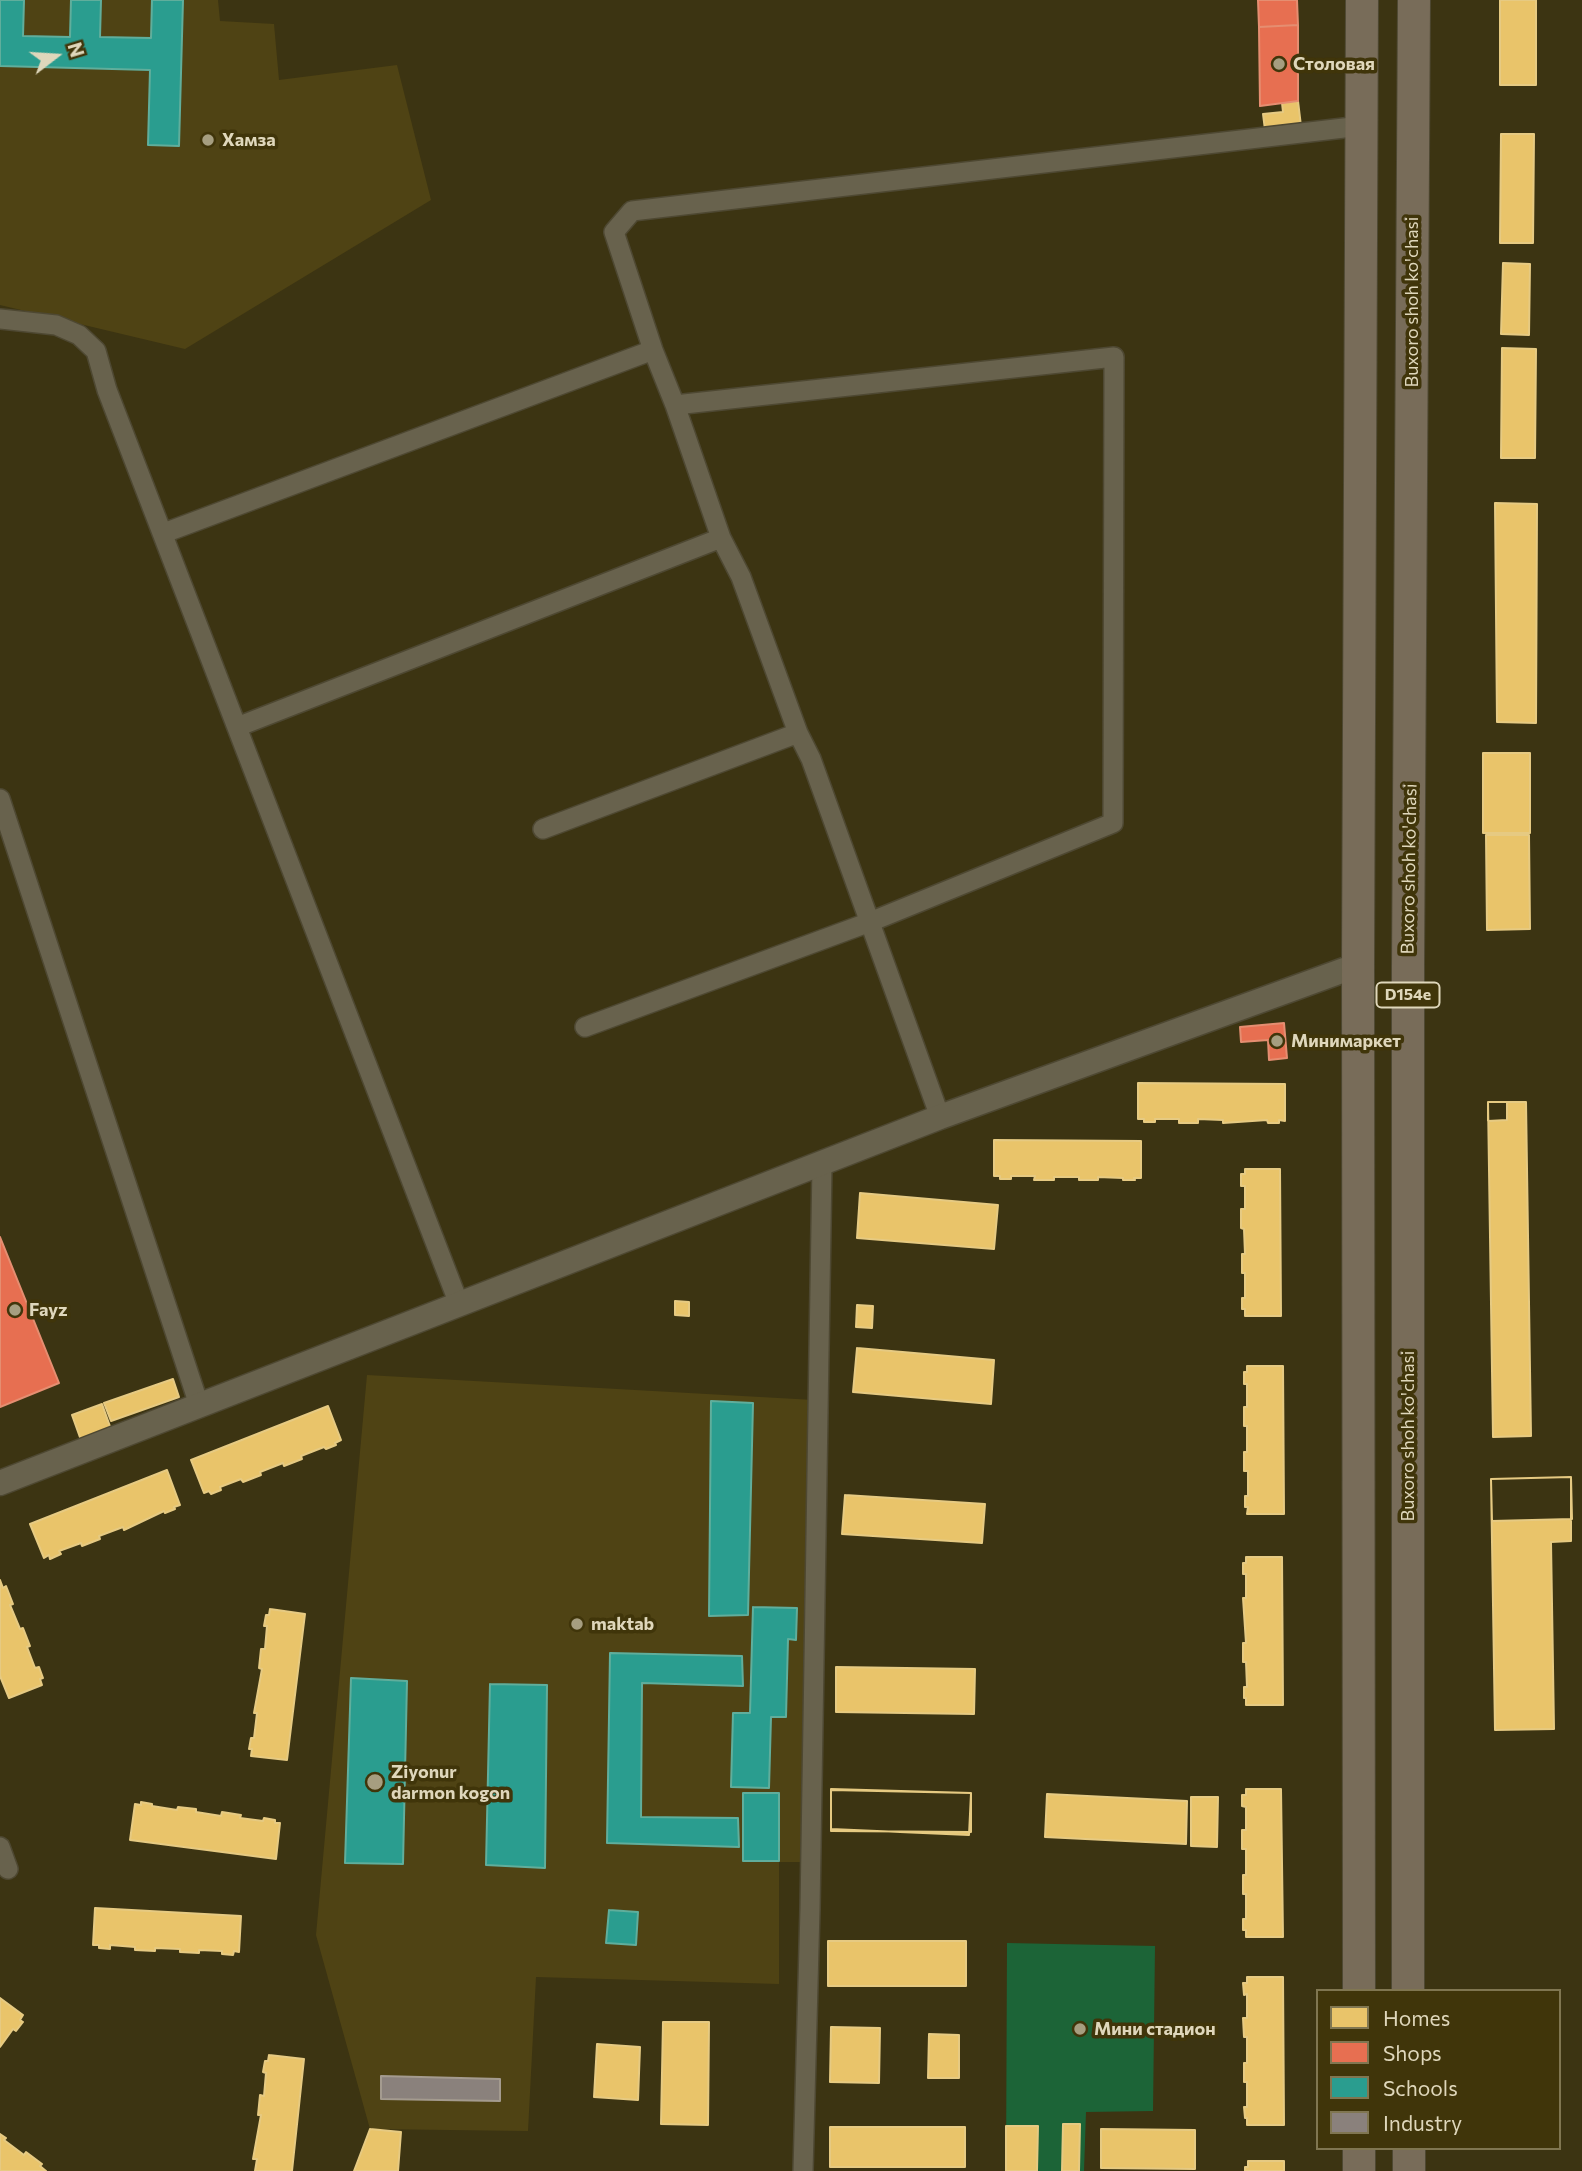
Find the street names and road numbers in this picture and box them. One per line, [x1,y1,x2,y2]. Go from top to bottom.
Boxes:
street label: Buxoro shoh ko'chasi [1401,217,1423,387]
street label: Buxoro shoh ko'chasi [1397,783,1421,955]
road number: D154e [1376,982,1440,1007]
street label: Buxoro shoh ko'chasi [1397,1351,1419,1521]

